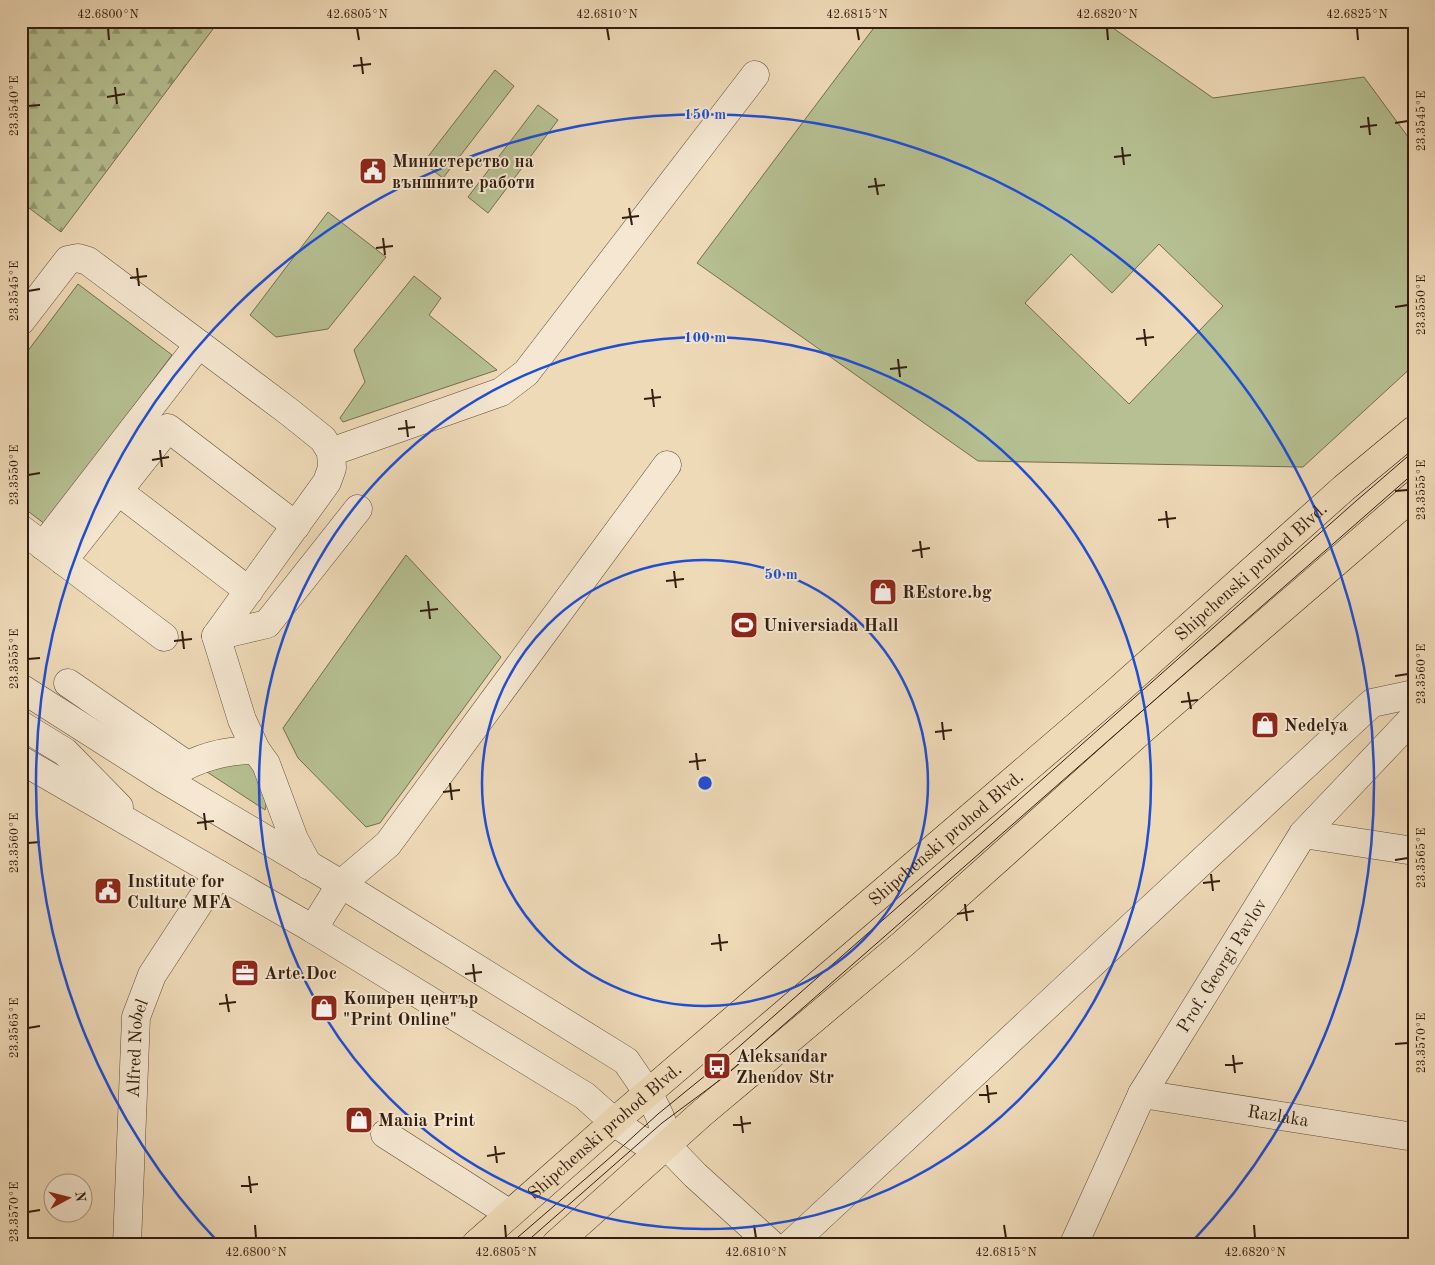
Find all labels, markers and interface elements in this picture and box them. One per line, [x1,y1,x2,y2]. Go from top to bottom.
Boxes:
text: 42.6805°N [326,8,388,21]
text: 42.6815°N [826,8,888,21]
text: 42.6825°N [1326,8,1388,21]
text: 42.6800°N [77,9,139,21]
text: 42.6810°N [576,9,638,21]
text: 42.6820°N [1076,9,1138,21]
text: 23.3540°E [8,76,21,136]
text: 23.3545°E [1415,91,1428,151]
text: 150 m [684,108,726,123]
place label: Министерство на външните работи [392,153,535,192]
public building icon: Министерство на външните работи [358,156,388,186]
text: 23.3545°E [8,261,21,321]
text: 23.3550°E [1415,275,1428,335]
text: 100 m [684,331,726,346]
text: 23.3550°E [8,445,21,505]
text: 23.3555°E [1415,460,1428,520]
street label: Shipchenski prohod Blvd. [1172,500,1331,645]
text: 50 m [764,568,798,583]
shop icon: REstore.bg [868,577,898,607]
place label: REstore.bg [902,584,992,602]
sports icon: Universiada Hall [729,610,759,640]
place label: Universiada Hall [763,617,899,635]
text: 23.3555°E [8,629,21,689]
text: 23.3560°E [1415,644,1428,704]
shop icon: Nedelya [1250,710,1280,740]
place label: Nedelya [1284,717,1348,735]
street label: Shipchenski prohod Blvd. [866,768,1027,910]
centre of rings [696,774,714,792]
text: 23.3560°E [8,813,21,873]
text: 23.3565°E [1415,828,1428,888]
place label: Institute for Culture MFA [127,873,233,912]
public building icon: Institute for Culture MFA [93,876,123,906]
street label: Prof. Georgi Pavlov [1174,895,1271,1036]
office icon: Arte.Doc [230,958,260,988]
place label: Arte.Doc [264,965,337,983]
place label: Kопирен център "Print Online" [343,990,478,1029]
shop icon: Kопирен център "Print Online" [309,993,339,1023]
street label: Alfred Nobel [125,996,152,1098]
text: 23.3565°E [8,998,21,1058]
text: 23.3570°E [1415,1013,1428,1073]
place label: Aleksandar Zhendov Str [736,1048,834,1087]
bus stop icon: Aleksandar Zhendov Str [702,1051,732,1081]
street label: Shipchenski prohod Blvd. [525,1060,685,1204]
street label: Razlaka [1246,1103,1310,1130]
shop icon: Mania Print [344,1105,374,1135]
place label: Mania Print [378,1112,475,1130]
north arrow [42,1172,92,1222]
text: 23.3570°E [8,1182,21,1242]
text: N [72,1190,88,1203]
text: 42.6805°N [475,1246,537,1259]
text: 42.6815°N [975,1246,1037,1259]
text: 42.6800°N [225,1247,287,1259]
text: 42.6810°N [725,1247,787,1259]
text: 42.6820°N [1224,1247,1286,1259]

